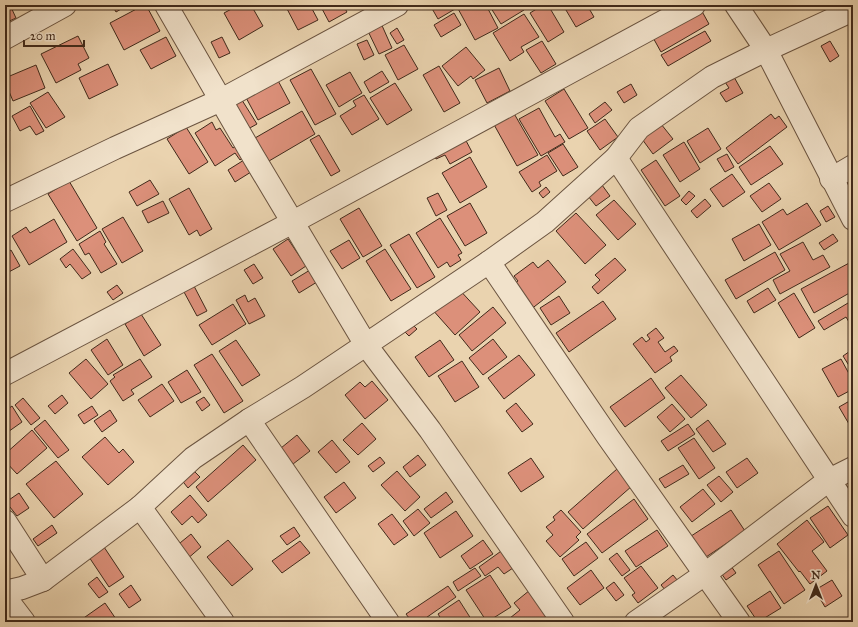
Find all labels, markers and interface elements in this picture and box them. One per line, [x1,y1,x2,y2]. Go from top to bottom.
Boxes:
scale bar [24,22,84,48]
text: 20 m [30,29,56,43]
north arrow [796,565,836,605]
text: N [811,569,821,582]

